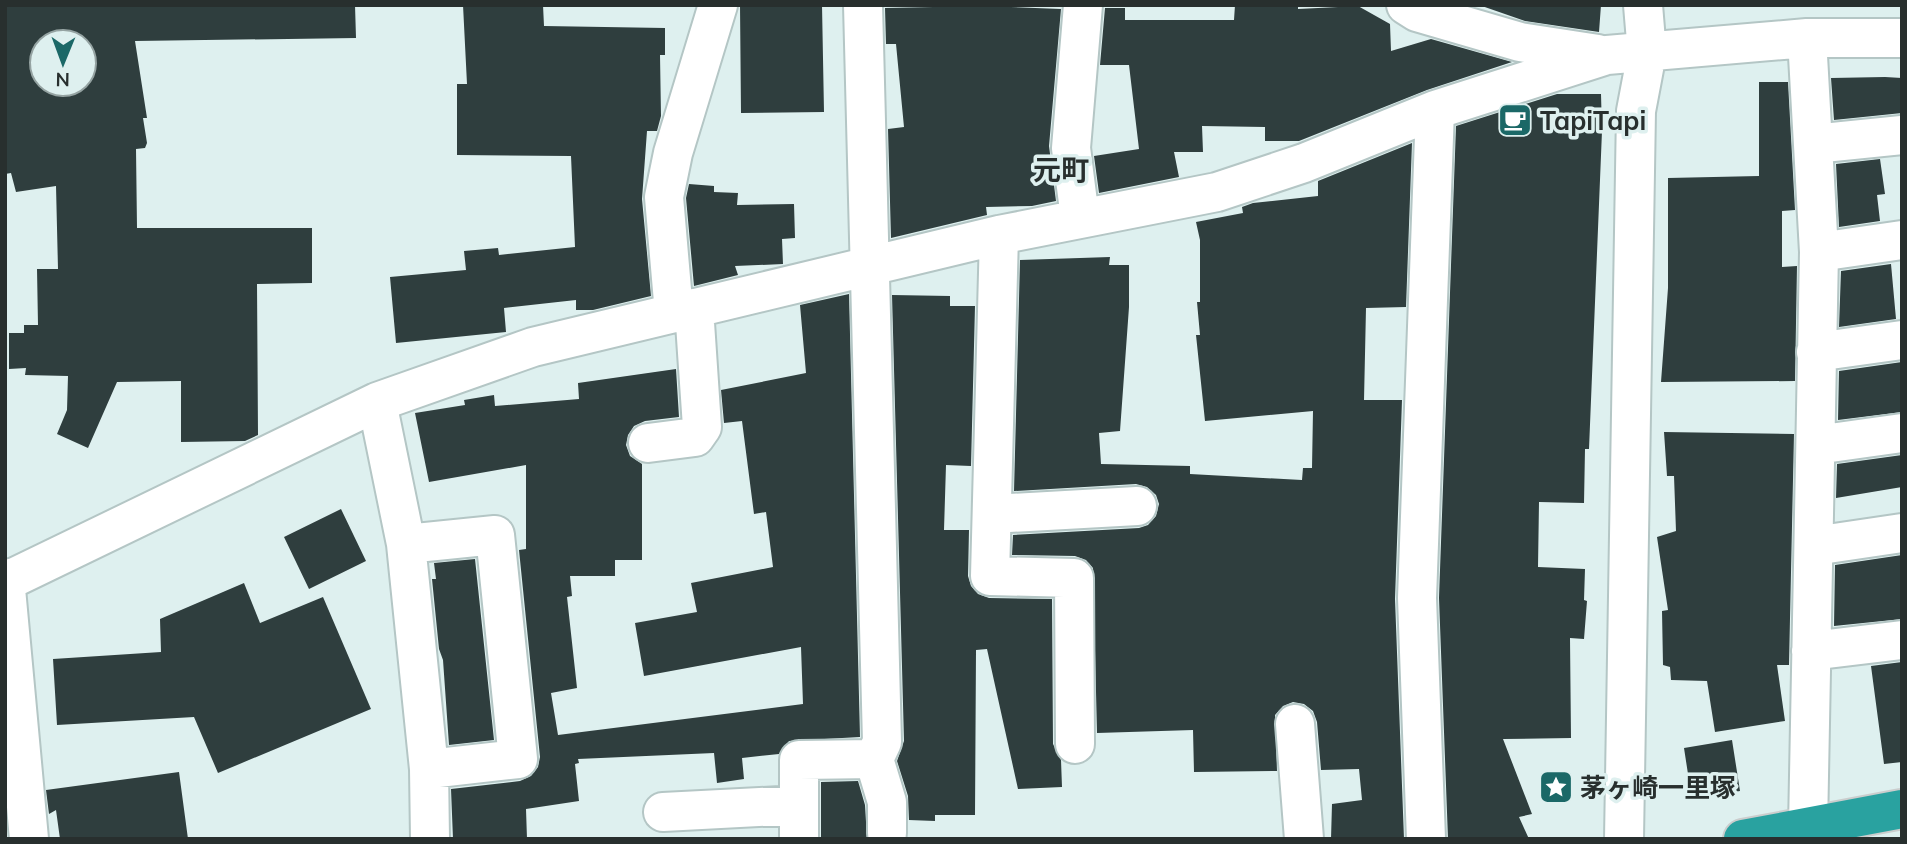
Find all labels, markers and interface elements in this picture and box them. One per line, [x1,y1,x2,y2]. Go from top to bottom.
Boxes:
north arrow [28,28,98,98]
text: N [55,68,70,92]
cafe icon: TapiTapi [1496,101,1534,139]
place label: TapiTapi [1540,104,1646,137]
district label: 元町 [1033,152,1089,187]
place icon: 茅ヶ崎一里塚 [1537,768,1575,806]
place label: 茅ヶ崎一里塚 [1580,771,1736,804]

